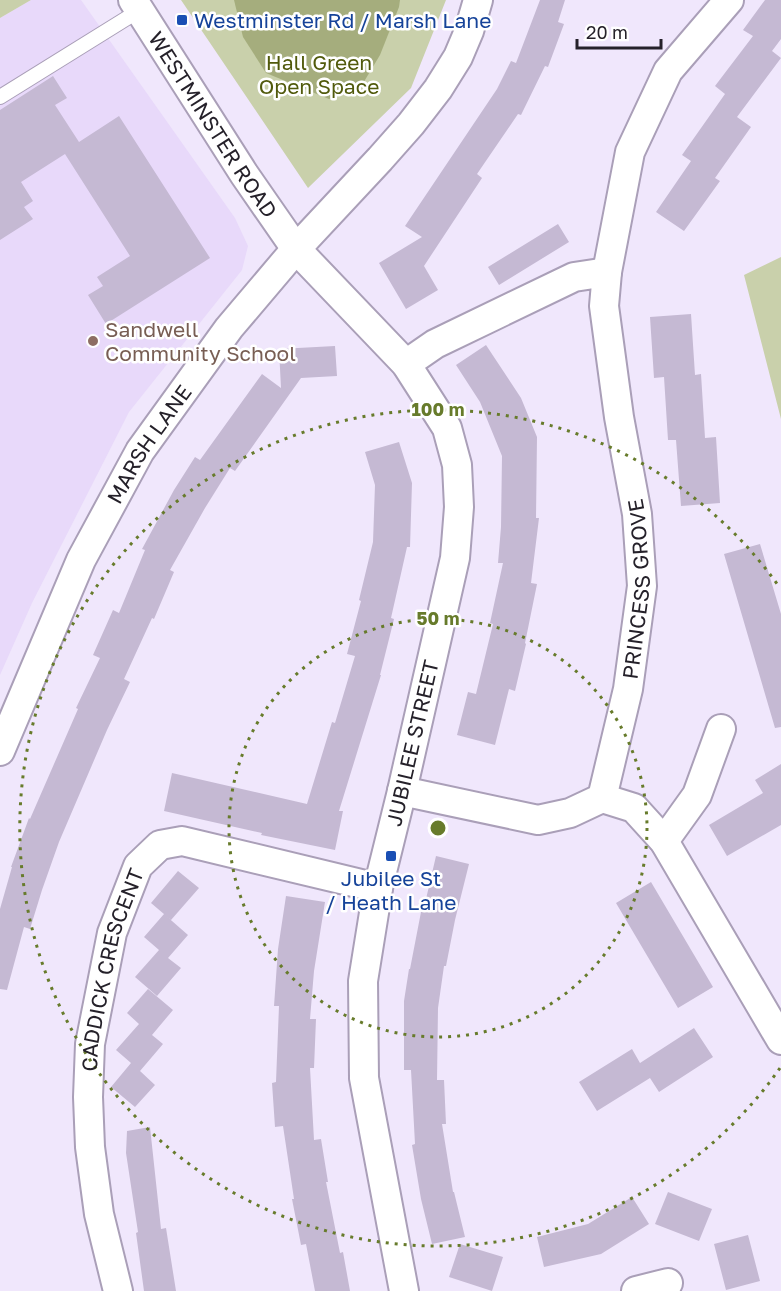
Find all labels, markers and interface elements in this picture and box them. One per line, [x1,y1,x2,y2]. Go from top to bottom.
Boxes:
place label: Westminster Rd / Marsh Lane [194,7,491,33]
scale bar [577,12,661,50]
marker: Westminster Rd / Marsh Lane [175,13,189,27]
text: 20 m [586,21,628,43]
street label: WESTMINSTER ROAD [143,26,283,222]
park label: Hall Green Open Space [259,49,379,99]
place label: Sandwell Community School [105,316,296,366]
marker: Sandwell Community School [86,334,100,348]
street label: MARSH LANE [101,379,197,508]
text: 100 m [412,398,464,420]
street label: PRINCESS GROVE [617,497,655,681]
text: 50 m [417,607,459,629]
street label: JUBILEE STREET [380,657,444,829]
centre of rings [428,818,448,838]
marker: Jubilee St / Heath Lane [384,849,398,863]
street label: CADDICK CRESCENT [76,865,149,1072]
place label: Jubilee St / Heath Lane [326,865,456,915]

